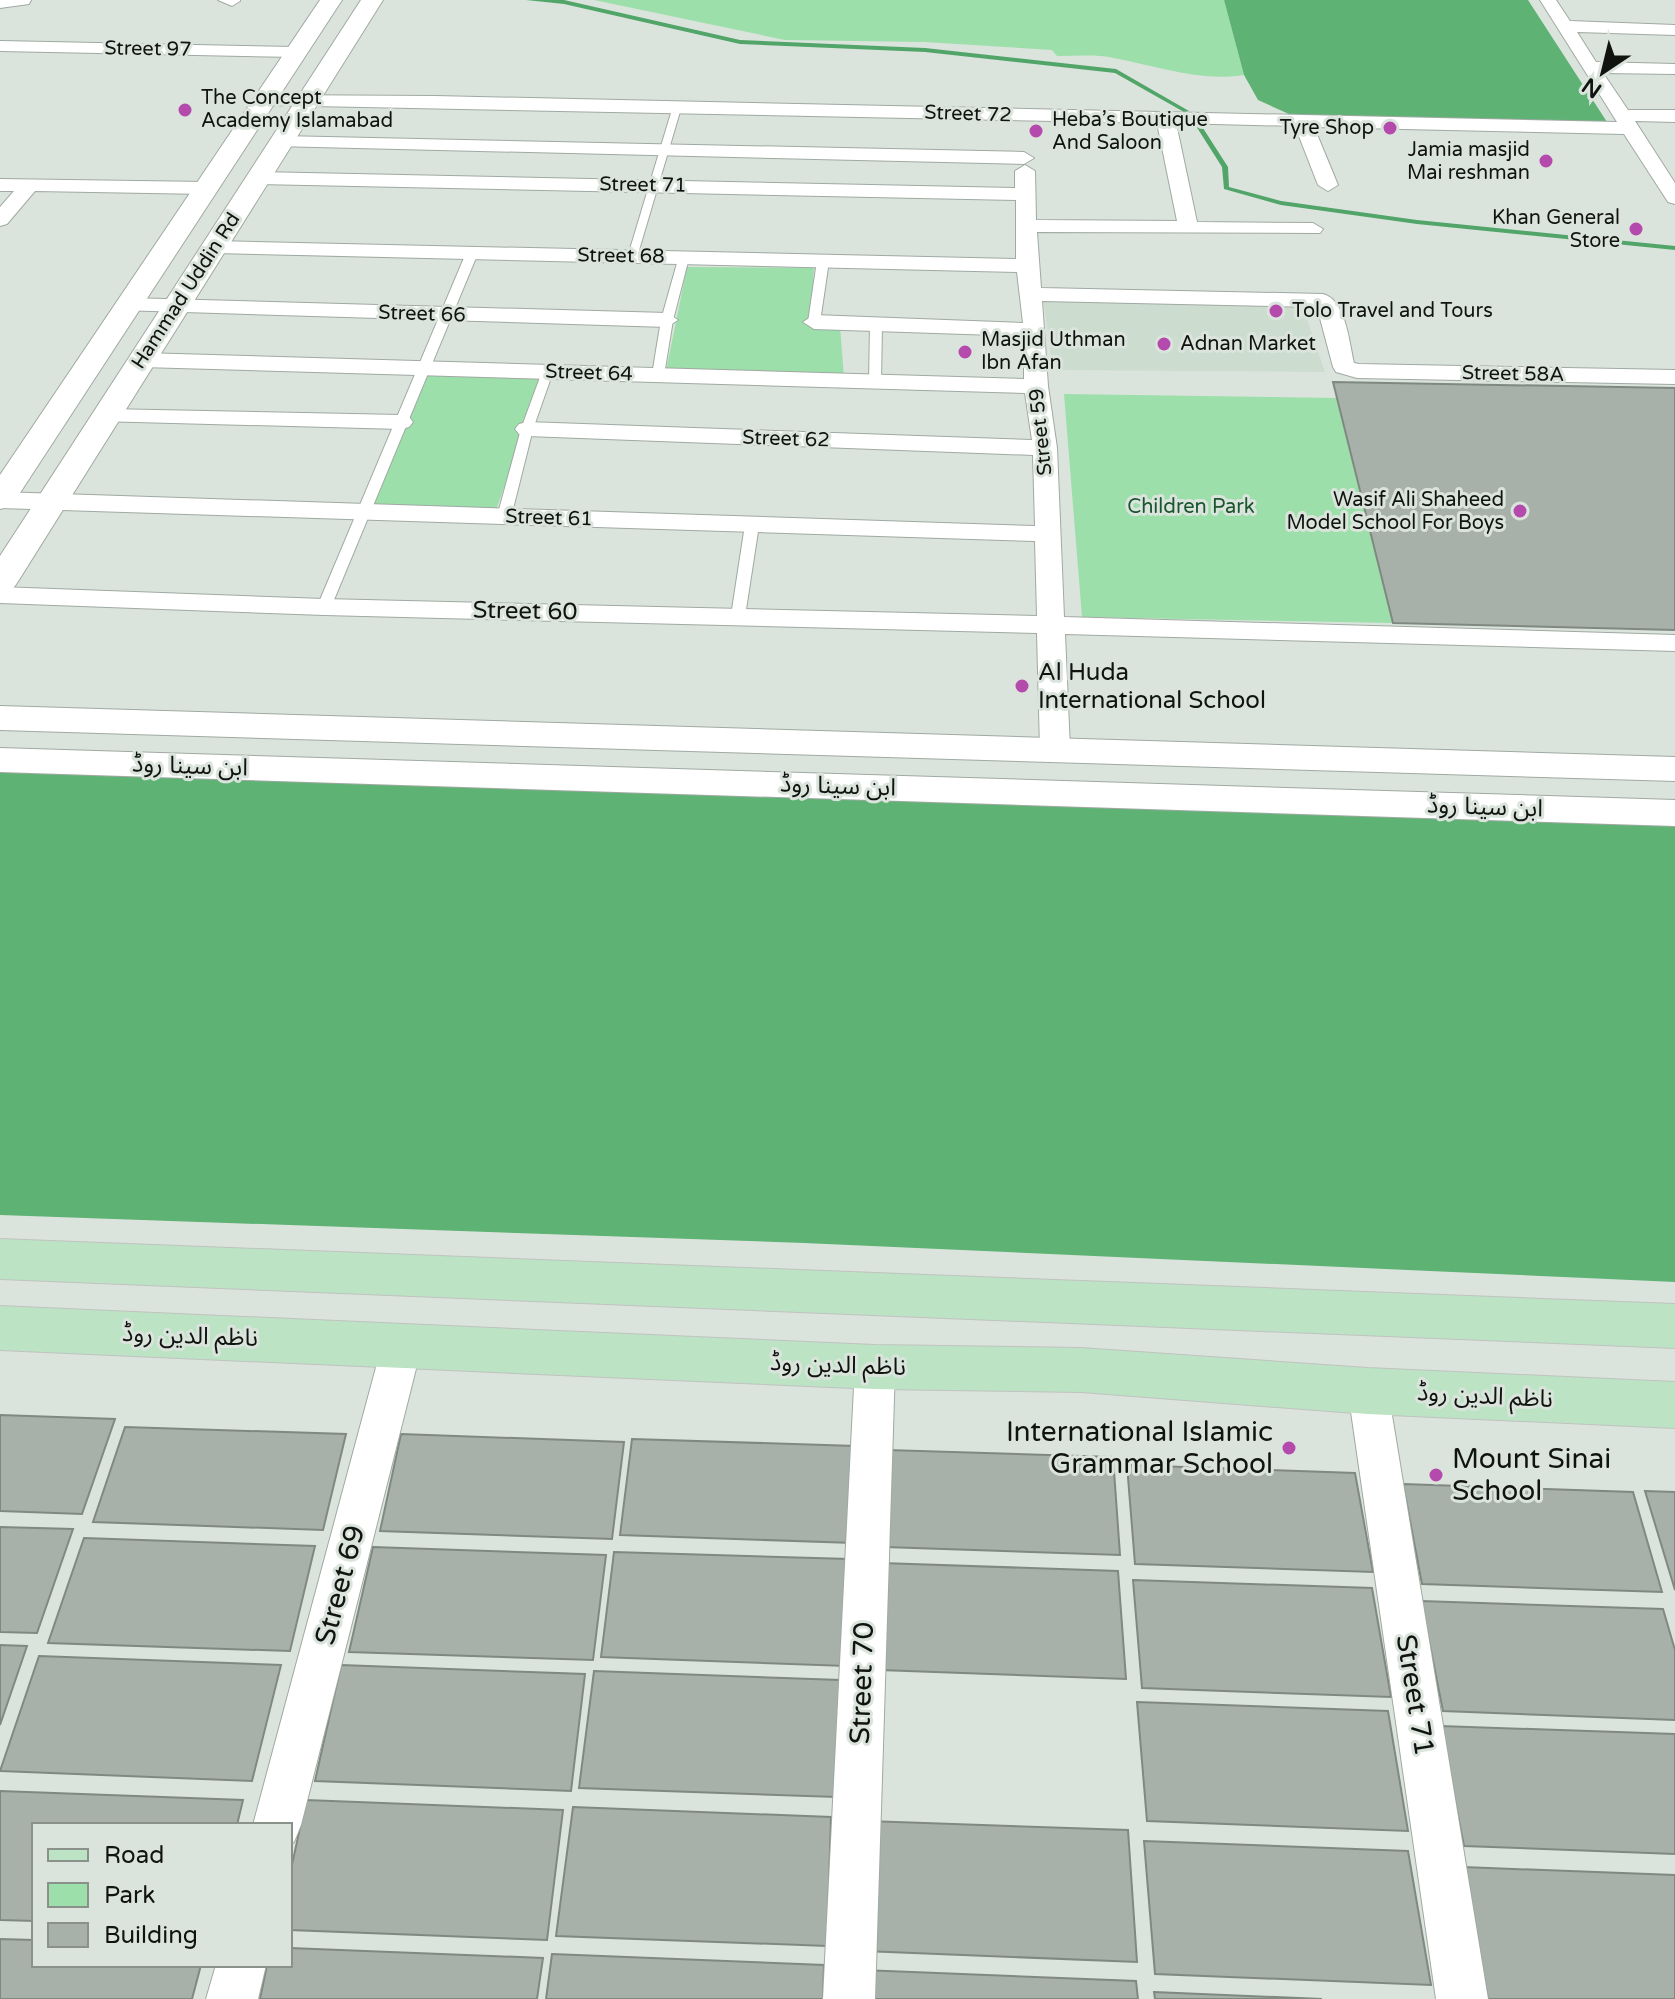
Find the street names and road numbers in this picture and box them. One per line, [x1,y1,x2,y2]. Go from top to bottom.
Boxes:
street label: Street 97 [104,36,192,62]
street label: Street 72 [924,100,1012,128]
street label: Street 71 [599,172,687,198]
street label: Hammad Uddin Rd [127,208,245,374]
street label: Street 68 [577,243,665,269]
street label: Street 66 [378,300,466,328]
street label: Street 64 [545,359,633,387]
street label: Street 58A [1462,361,1564,387]
street label: Street 59 [1024,387,1058,477]
street label: Street 62 [742,425,830,453]
street label: Street 61 [505,504,593,532]
street label: Street 60 [472,596,578,626]
street label: ابن سینا روڈ [131,749,249,783]
street label: ابن سینا روڈ [779,769,897,803]
street label: ابن سینا روڈ [1426,790,1544,824]
street label: ناظم الدین روڈ [121,1319,258,1355]
street label: ناظم الدین روڈ [769,1348,906,1384]
street label: ناظم الدین روڈ [1416,1378,1554,1416]
street label: Street 69 [308,1521,372,1649]
street label: Street 70 [843,1621,881,1745]
street label: Street 71 [1389,1632,1441,1758]

